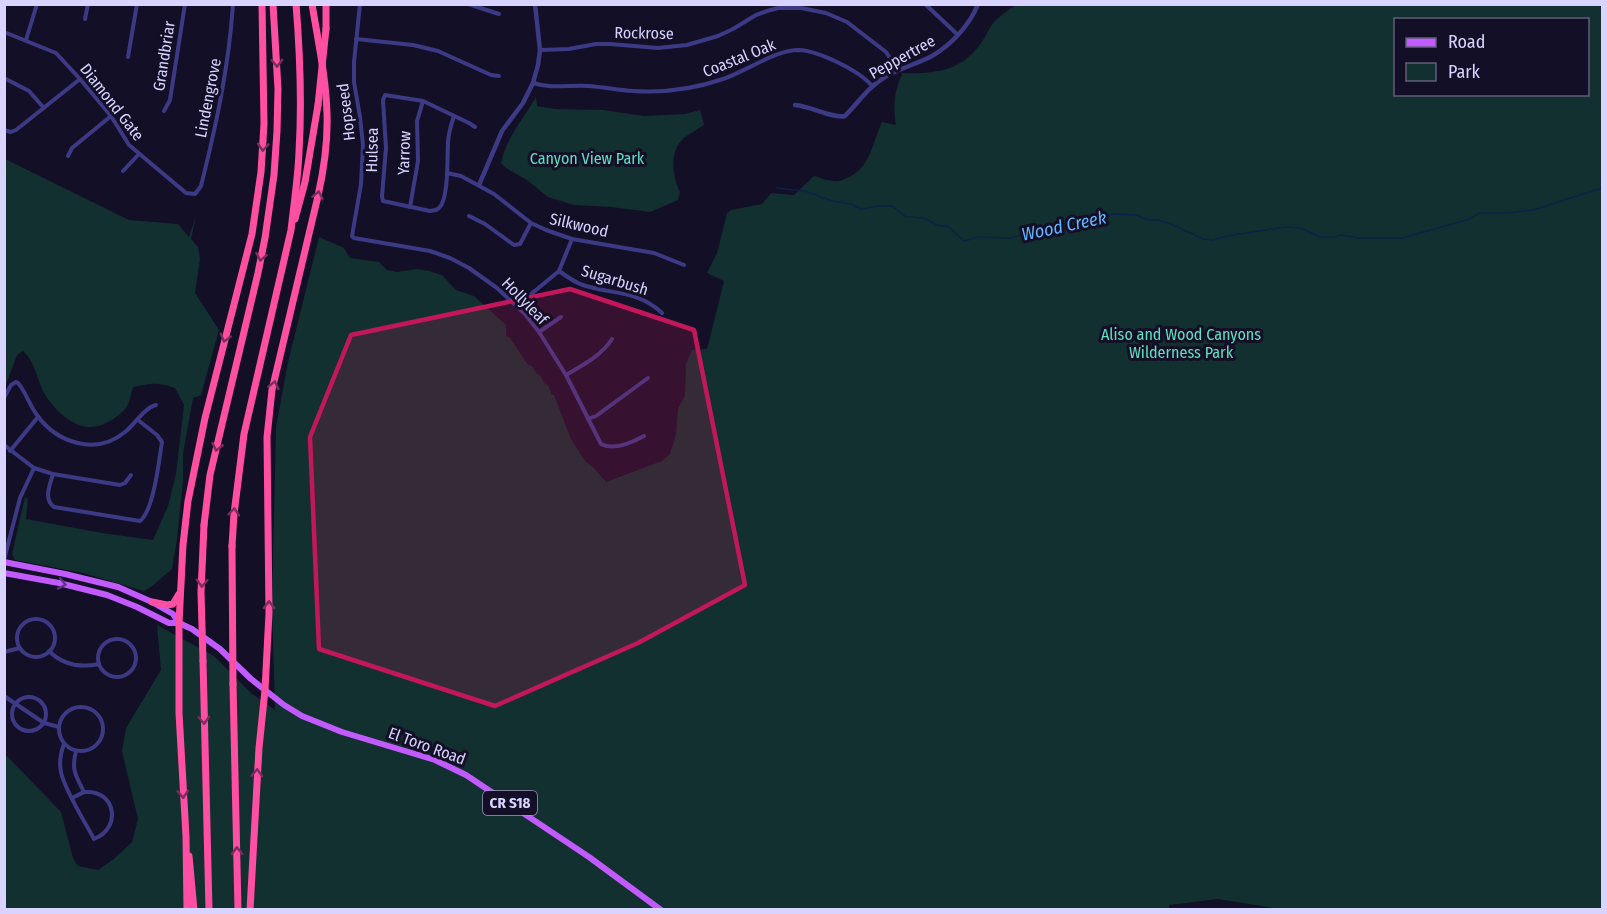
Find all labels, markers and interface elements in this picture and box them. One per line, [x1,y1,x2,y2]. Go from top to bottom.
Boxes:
legend [1394,18,1589,96]
street label: Grandbriar [149,19,179,92]
street label: Rockrose [614,23,674,43]
street label: Peppertree [866,31,938,83]
text: Road [1448,31,1485,53]
street label: Coastal Oak [700,35,779,81]
street label: Lindengrove [191,57,225,139]
one-way arrow [270,58,283,67]
street label: Diamond Gate [76,60,148,144]
text: Park [1448,61,1481,83]
street label: Hopseed [333,82,359,142]
street label: Hulsea [362,127,382,173]
street label: Yarrow [394,130,414,175]
one-way arrow [256,142,269,151]
park label: Canyon View Park [530,149,645,168]
one-way arrow [311,190,324,200]
water label: Wood Creek [1020,206,1109,246]
street label: Silkwood [548,209,610,241]
one-way arrow [255,251,268,261]
street label: Sugarbush [579,261,651,299]
street label: Hollyleaf [498,273,553,329]
park label: Aliso and Wood Canyons Wilderness Park [1101,325,1261,362]
one-way arrow [220,333,233,343]
one-way arrow [267,380,280,390]
one-way arrow [211,441,224,451]
one-way arrow [227,508,240,517]
one-way arrow [57,577,67,590]
one-way arrow [195,579,208,588]
one-way arrow [263,600,275,609]
one-way arrow [198,715,210,724]
street label: El Toro Road [386,723,468,769]
one-way arrow [251,768,264,777]
one-way arrow [177,790,190,799]
road number: CR S18 [483,791,537,815]
one-way arrow [231,847,243,856]

